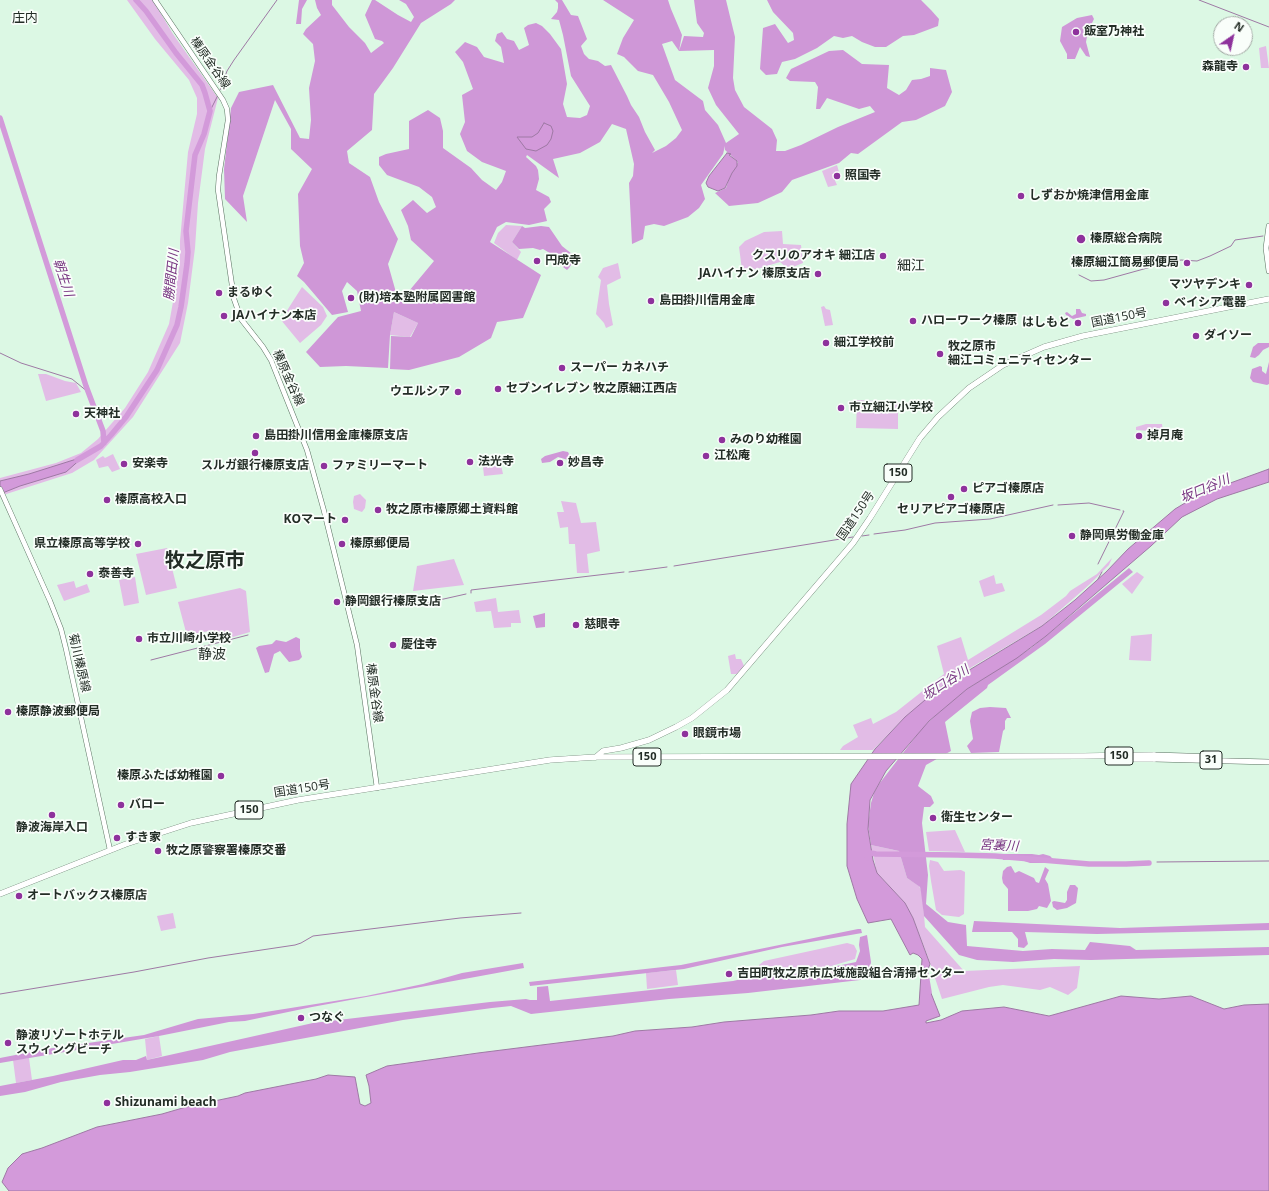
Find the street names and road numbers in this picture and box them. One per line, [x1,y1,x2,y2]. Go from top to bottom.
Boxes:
street label: 榛原金谷線 [187,34,233,92]
street label: 国道150号 [1090,306,1148,330]
street label: 榛原金谷線 [269,348,307,408]
road number: 150 [884,464,912,482]
street label: 国道150号 [834,489,878,543]
street label: 菊川榛原線 [65,632,93,694]
street label: 榛原金谷線 [363,662,385,724]
road number: 150 [1105,747,1133,765]
road number: 150 [633,748,661,766]
road number: 31 [1200,751,1222,769]
street label: 国道150号 [273,777,331,801]
road number: 150 [235,801,263,819]

